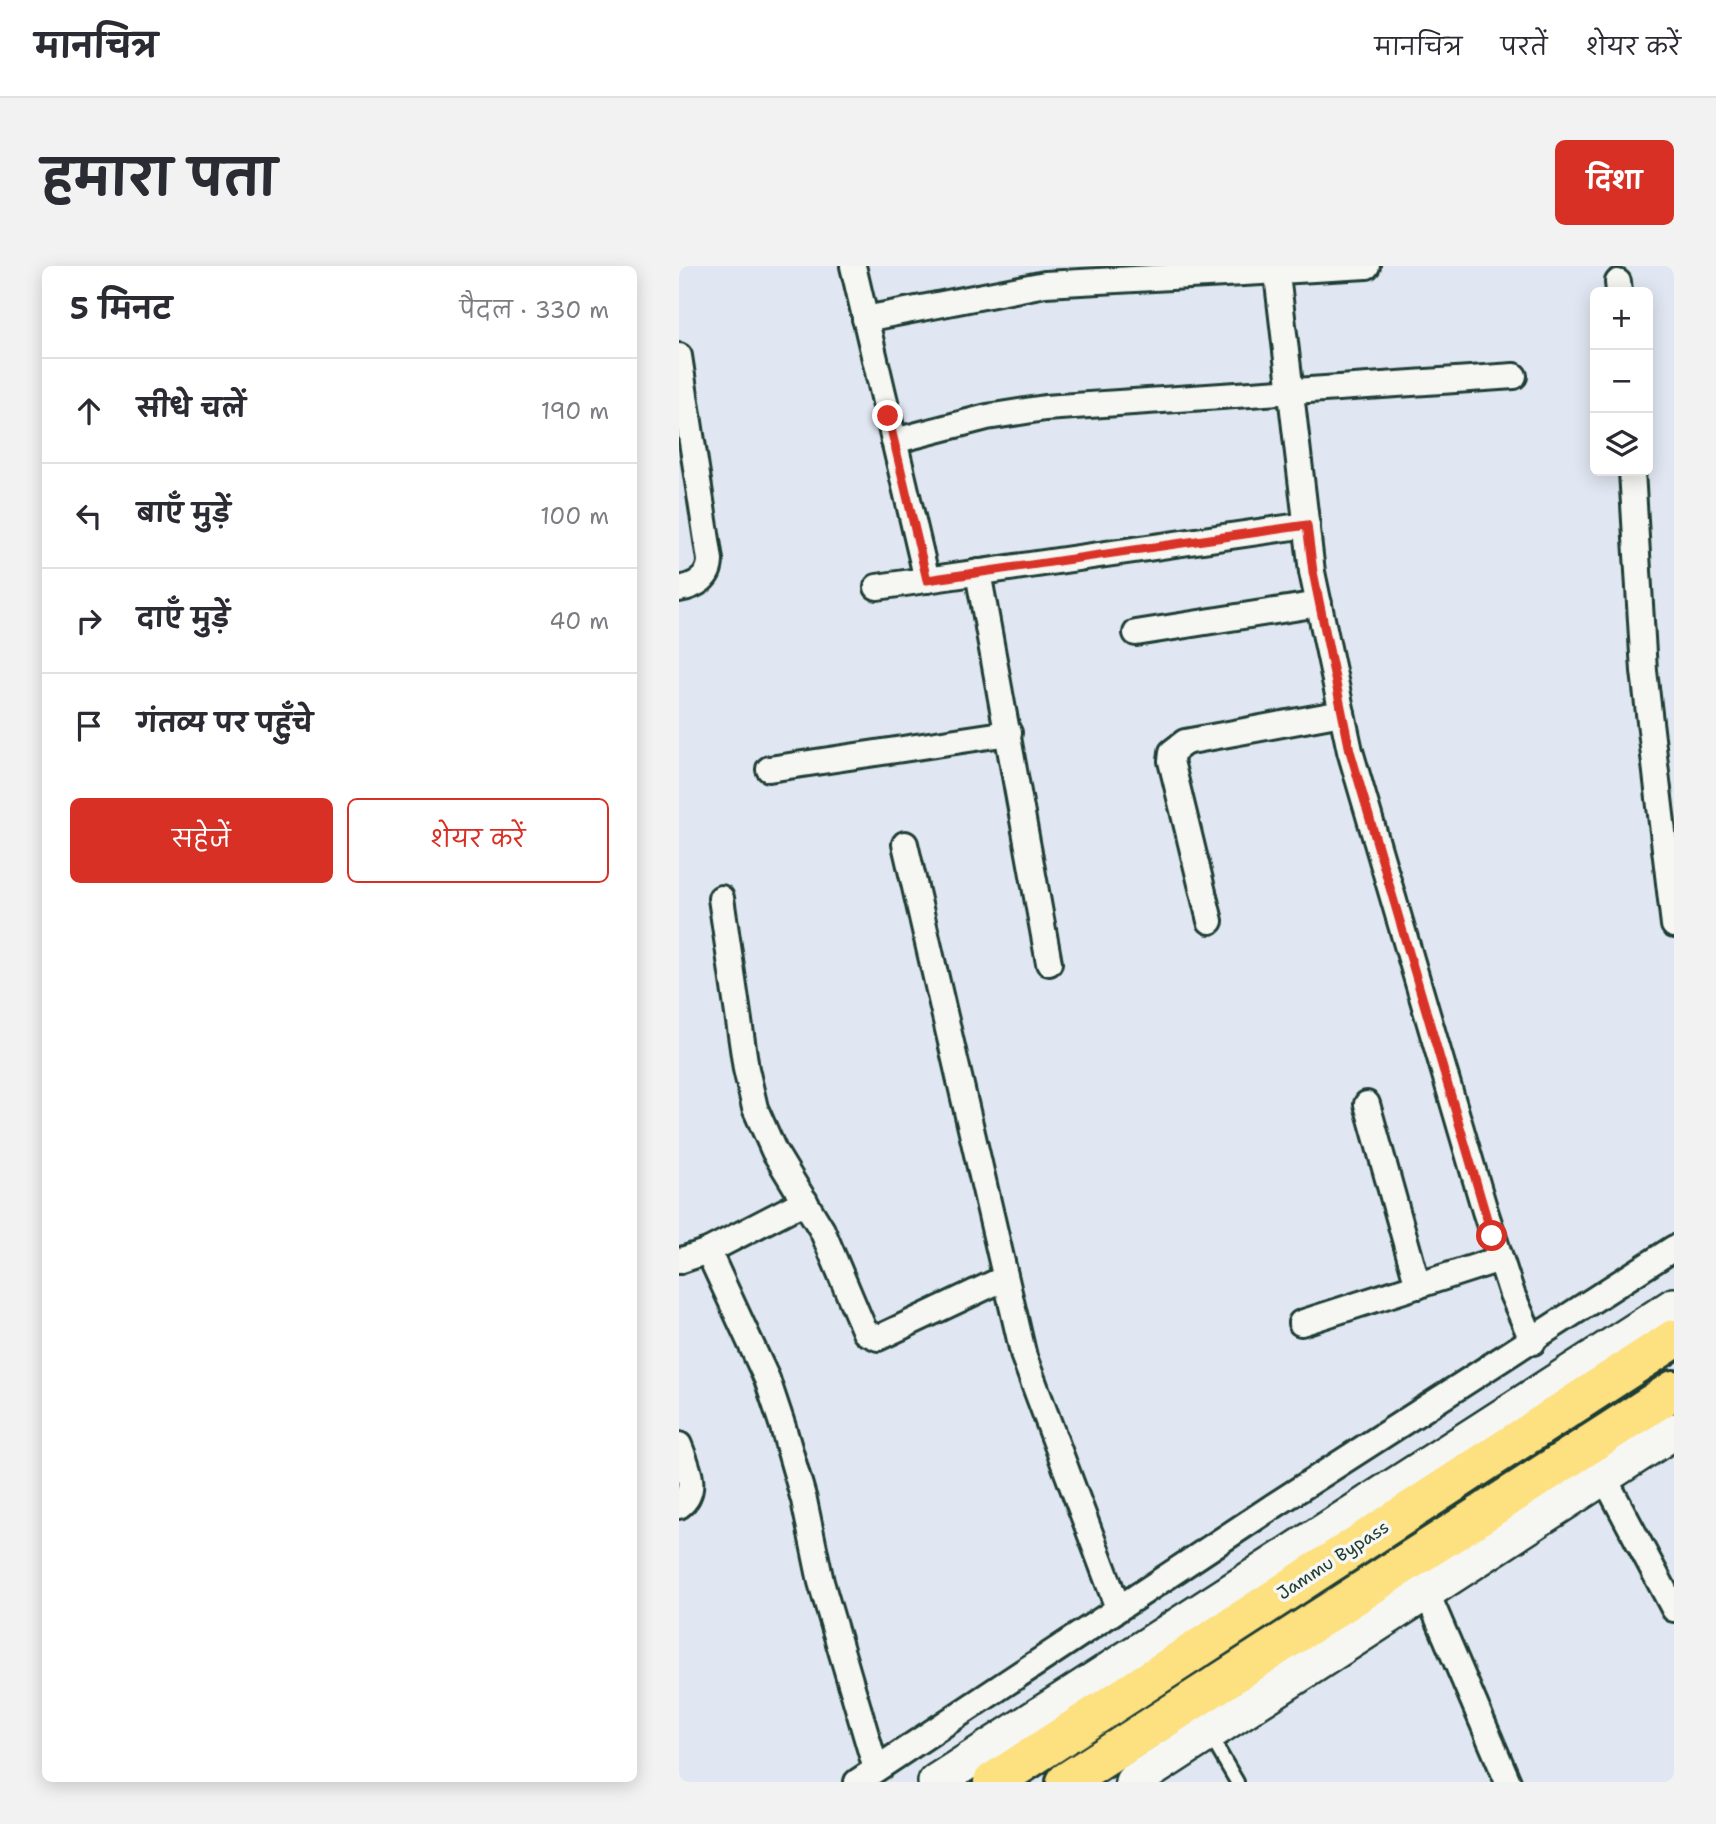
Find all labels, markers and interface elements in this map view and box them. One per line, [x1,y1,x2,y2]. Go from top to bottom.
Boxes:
text: मानचित्र [35,23,158,68]
text: मानचित्र [1374,31,1462,63]
text: परतें [1500,31,1548,63]
text: शेयर करें [1586,31,1681,63]
button: दिशा [1555,140,1674,225]
text: हमारा पता [42,145,277,211]
map controls [1590,287,1653,476]
button: + [1590,287,1653,350]
text: 5 मिनट [70,288,172,329]
text: पैदल · 330 m [459,295,609,325]
button: − [1590,350,1653,413]
text: सीधे चलें [137,390,246,425]
icon: ahead [70,392,108,430]
text: 190 m [541,396,609,426]
route end [872,400,903,431]
button: layers [1590,413,1653,476]
text: बाएँ मुड़ें [137,495,231,530]
icon: left [70,497,108,535]
text: 100 m [540,501,609,531]
text: दाएँ मुड़ें [137,600,230,635]
icon: right [70,602,108,640]
text: 40 m [549,606,609,636]
text: गंतव्य पर पहुँचे [137,705,313,740]
icon: arrive [70,707,108,745]
button: सहेजें [70,798,333,883]
button: शेयर करें [347,798,609,883]
route start [1476,1220,1507,1251]
street label: Jammu Bypass [1272,1515,1394,1605]

